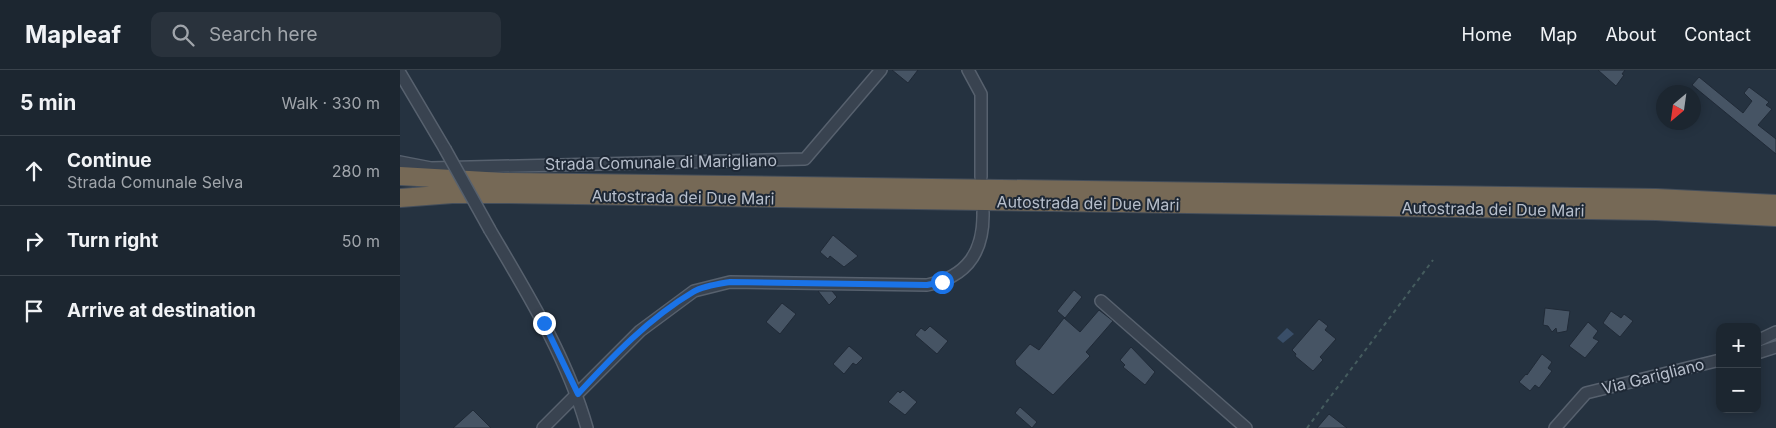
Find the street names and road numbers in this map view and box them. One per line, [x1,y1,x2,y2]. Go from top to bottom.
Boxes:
street label: Strada Comunale di Marigliano [545,150,777,174]
street label: Autostrada dei Due Mari [591,185,775,209]
street label: Autostrada dei Due Mari [996,191,1180,215]
street label: Autostrada dei Due Mari [1401,197,1585,221]
street label: Via Garigliano [1600,354,1706,398]

